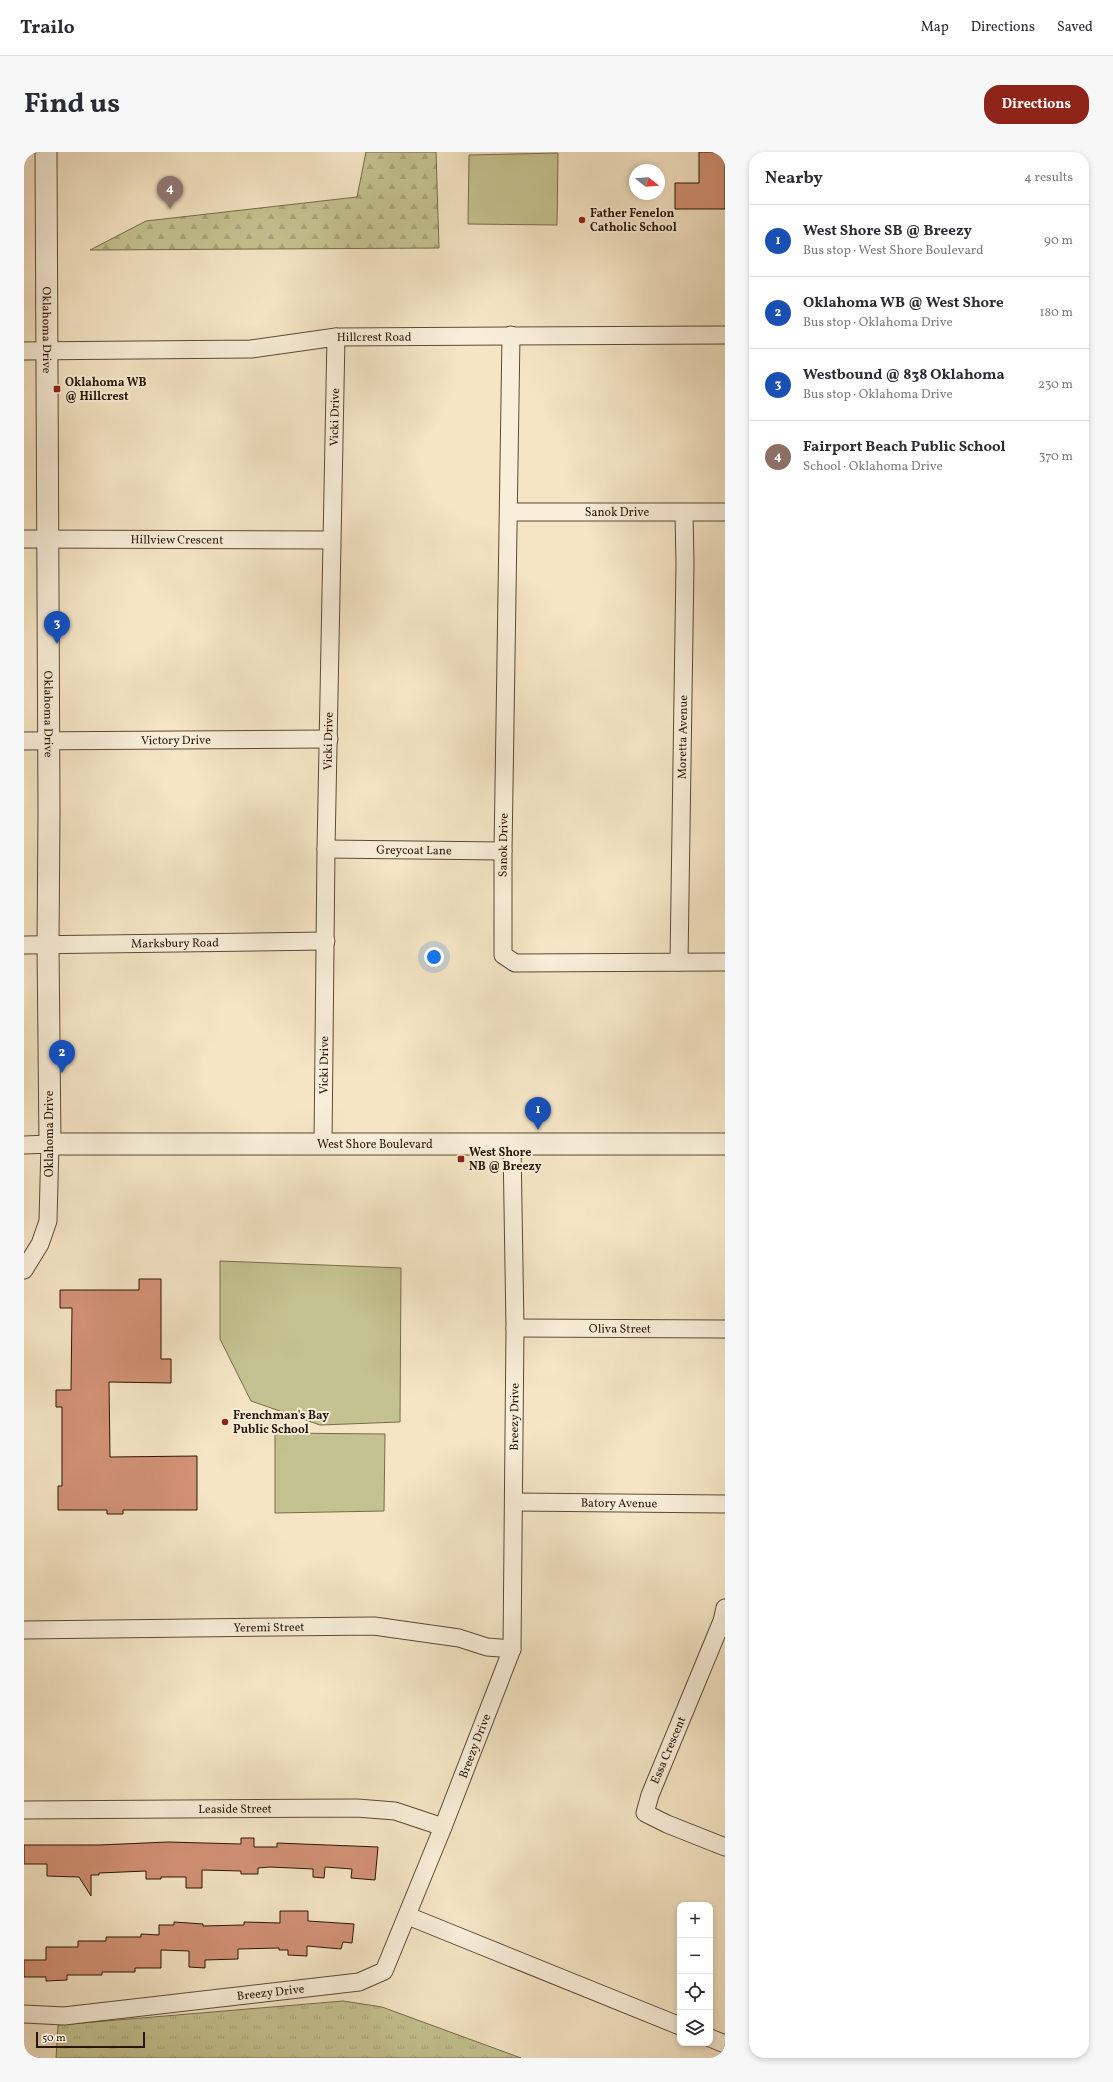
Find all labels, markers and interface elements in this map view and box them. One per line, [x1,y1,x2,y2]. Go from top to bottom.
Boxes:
text: Trailo [20,15,75,41]
text: Map [921,18,949,37]
text: Directions [971,18,1035,37]
text: Saved [1057,18,1093,37]
text: Find us [24,85,120,124]
button: Directions [984,85,1089,124]
north arrow [629,164,665,200]
text: Nearby [765,167,823,190]
text: 4 results [1024,169,1073,187]
pin: 4 [157,176,183,209]
place label: Father Fenelon Catholic School [590,206,677,236]
marker: Father Fenelon Catholic School [577,215,587,225]
text: West Shore SB @ Breezy [803,221,972,242]
text: 1 [775,232,781,250]
text: 90 m [1044,232,1073,250]
text: Bus stop · West Shore Boulevard [803,242,984,260]
street label: Oklahoma Drive [38,287,54,374]
text: Oklahoma WB @ West Shore [803,293,1004,314]
text: 2 [775,304,781,322]
text: 180 m [1039,304,1073,322]
text: Bus stop · Oklahoma Drive [803,314,953,332]
street label: Hillcrest Road [337,330,412,346]
text: Westbound @ 838 Oklahoma [803,365,1005,386]
place label: Oklahoma WB @ Hillcrest [65,375,147,405]
text: 3 [775,376,781,394]
text: 230 m [1038,376,1073,394]
marker: Oklahoma WB @ Hillcrest [52,384,62,394]
text: Bus stop · Oklahoma Drive [803,386,953,404]
street label: Vicki Drive [327,388,344,446]
text: Fairport Beach Public School [803,437,1006,458]
text: 4 [774,448,782,466]
text: 370 m [1039,448,1073,466]
text: School · Oklahoma Drive [803,458,943,476]
street label: Sanok Drive [585,505,649,521]
street label: Hillview Crescent [131,532,223,549]
pin: 3 [44,611,70,644]
street label: Oklahoma Drive [39,671,56,758]
street label: Moretta Avenue [675,695,692,779]
street label: Vicki Drive [321,711,338,770]
street label: Victory Drive [141,733,211,749]
street label: Sanok Drive [495,812,513,877]
street label: Greycoat Lane [376,843,452,859]
street label: Marksbury Road [131,935,219,953]
your location [424,947,444,967]
street label: Vicki Drive [317,1036,333,1094]
pin: 2 [49,1040,75,1073]
street label: Oklahoma Drive [42,1090,58,1177]
pin: 1 [525,1097,551,1130]
street label: West Shore Boulevard [317,1137,433,1153]
place label: West Shore NB @ Breezy [469,1145,542,1175]
marker: West Shore NB @ Breezy [456,1154,466,1164]
street label: Oliva Street [589,1321,651,1338]
street label: Breezy Drive [507,1383,523,1451]
place label: Frenchman's Bay Public School [233,1408,329,1438]
marker: Frenchman's Bay Public School [220,1417,230,1427]
street label: Batory Avenue [581,1496,658,1512]
street label: Yeremi Street [233,1620,305,1637]
street label: Breezy Drive [456,1711,495,1781]
street label: Essa Crescent [647,1714,690,1787]
street label: Leaside Street [198,1802,272,1818]
map controls [677,1902,713,2046]
button: + [677,1902,713,1938]
button: − [677,1938,713,1974]
button: locate [677,1974,713,2010]
street label: Breezy Drive [236,1981,306,2005]
button: layers [677,2010,713,2046]
scale bar [36,2030,145,2049]
text: 50 m [42,2031,66,2046]

